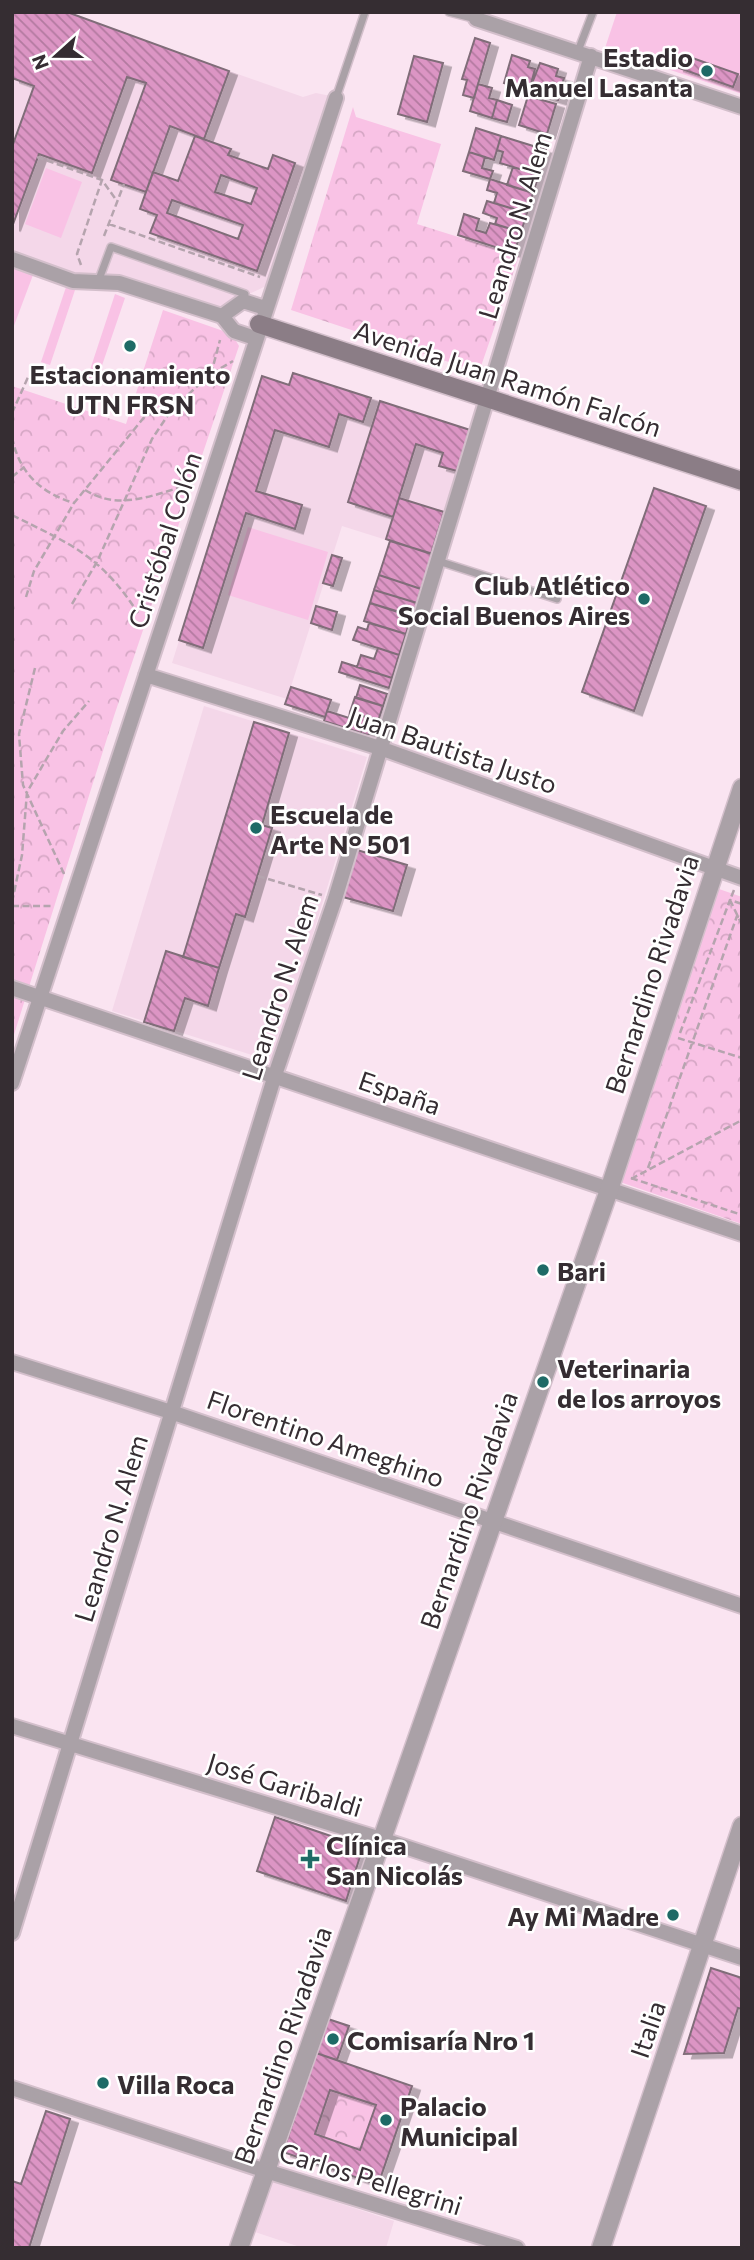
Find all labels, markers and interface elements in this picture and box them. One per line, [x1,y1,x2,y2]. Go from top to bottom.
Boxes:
north arrow [21,21,91,91]
place label: Estadio Manuel Lasanta [505,41,693,102]
text: N [26,51,53,73]
marker: Estadio Manuel Lasanta [699,63,715,79]
street label: Leandro N. Alem [471,128,557,322]
street label: Avenida Juan Ramón Falcón [350,314,666,442]
marker: Estacionamiento UTN FRSN [122,338,138,354]
place label: Estacionamiento UTN FRSN [29,358,231,419]
street label: Cristóbal Colón [121,448,207,632]
place label: Club Atlético Social Buenos Aires [398,569,630,630]
marker: Club Atlético Social Buenos Aires [636,591,652,607]
street label: Juan Bautista Justo [345,699,561,799]
place label: Escuela de Arte N° 501 [270,798,411,859]
marker: Escuela de Arte N° 501 [248,820,264,836]
street label: Bernardino Rivadavia [598,851,704,1097]
street label: Leandro N. Alem [234,890,324,1084]
street label: España [355,1064,445,1120]
place label: Bari [557,1255,606,1286]
marker: Bari [535,1262,551,1278]
place label: Veterinaria de los arroyos [557,1352,721,1413]
marker: Veterinaria de los arroyos [535,1374,551,1390]
street label: Florentino Ameghino [203,1383,449,1493]
street label: Bernardino Rivadavia [413,1387,523,1633]
street label: Leandro N. Alem [67,1431,153,1625]
street label: José Garibaldi [204,1746,366,1822]
place label: Clínica San Nicolás [326,1829,463,1890]
marker: Clínica San Nicolás [300,1849,320,1869]
place label: Ay Mi Madre [507,1900,659,1931]
marker: Ay Mi Madre [665,1907,681,1923]
street label: Bernardino Rivadavia [227,1922,337,2168]
street label: Italia [623,1996,671,2062]
place label: Comisaría Nro 1 [347,2024,535,2055]
marker: Comisaría Nro 1 [325,2031,341,2047]
place label: Villa Roca [117,2068,234,2099]
marker: Villa Roca [95,2075,111,2091]
place label: Palacio Municipal [400,2090,518,2151]
marker: Palacio Municipal [378,2112,394,2128]
street label: Carlos Pellegrini [276,2135,466,2221]

